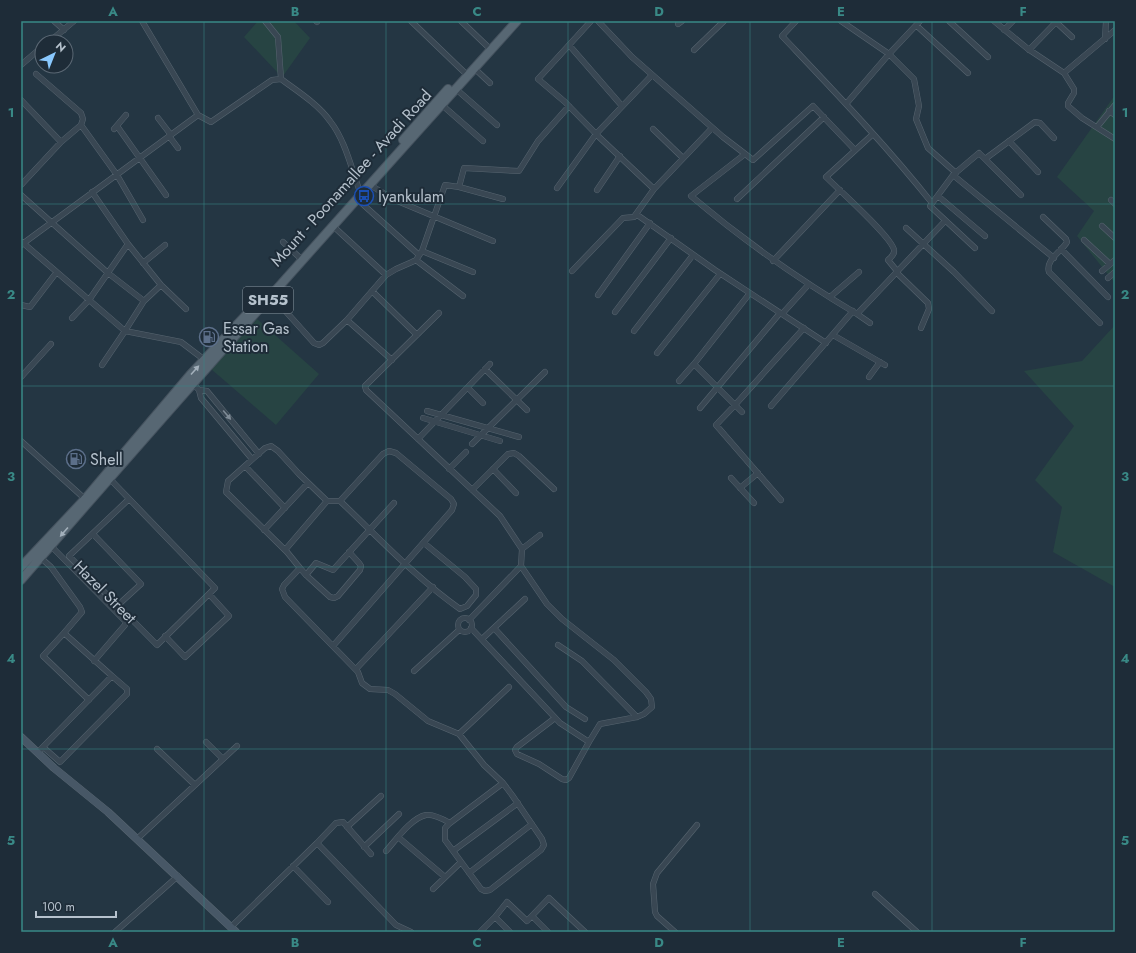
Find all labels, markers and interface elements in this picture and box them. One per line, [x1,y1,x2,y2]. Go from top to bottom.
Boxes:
text: A [107,2,118,21]
text: B [291,2,300,21]
text: C [472,2,482,21]
text: D [654,2,664,21]
text: E [837,2,845,21]
text: F [1019,2,1027,21]
north arrow [34,34,74,74]
text: N [52,38,69,56]
street label: Mount - Poonamallee - Avadi Road [265,84,437,272]
text: 1 [8,103,14,122]
text: 1 [1122,103,1128,122]
bus stop icon: Iyankulam [353,185,375,207]
place label: Iyankulam [378,185,444,208]
text: 2 [7,285,15,304]
text: 2 [1121,285,1129,304]
road number: SH55 [243,287,293,313]
place label: Essar Gas Station [223,317,289,358]
fuel station icon: Essar Gas Station [198,326,220,348]
one-way arrow [190,365,200,375]
one-way arrow [222,410,231,421]
fuel station icon: Shell [65,448,87,470]
place label: Shell [90,448,123,471]
text: 3 [7,467,15,486]
text: 3 [1121,467,1129,486]
one-way arrow [59,527,68,537]
street label: Hazel Street [68,555,142,629]
text: 4 [6,649,16,668]
text: 4 [1120,649,1130,668]
text: 5 [7,831,15,850]
text: 5 [1121,831,1129,850]
scale bar [36,893,116,919]
text: 100 m [42,898,75,916]
text: A [107,933,118,952]
text: B [291,933,300,952]
text: C [472,933,482,952]
text: D [654,933,664,952]
text: E [837,933,845,952]
text: F [1019,933,1027,952]

